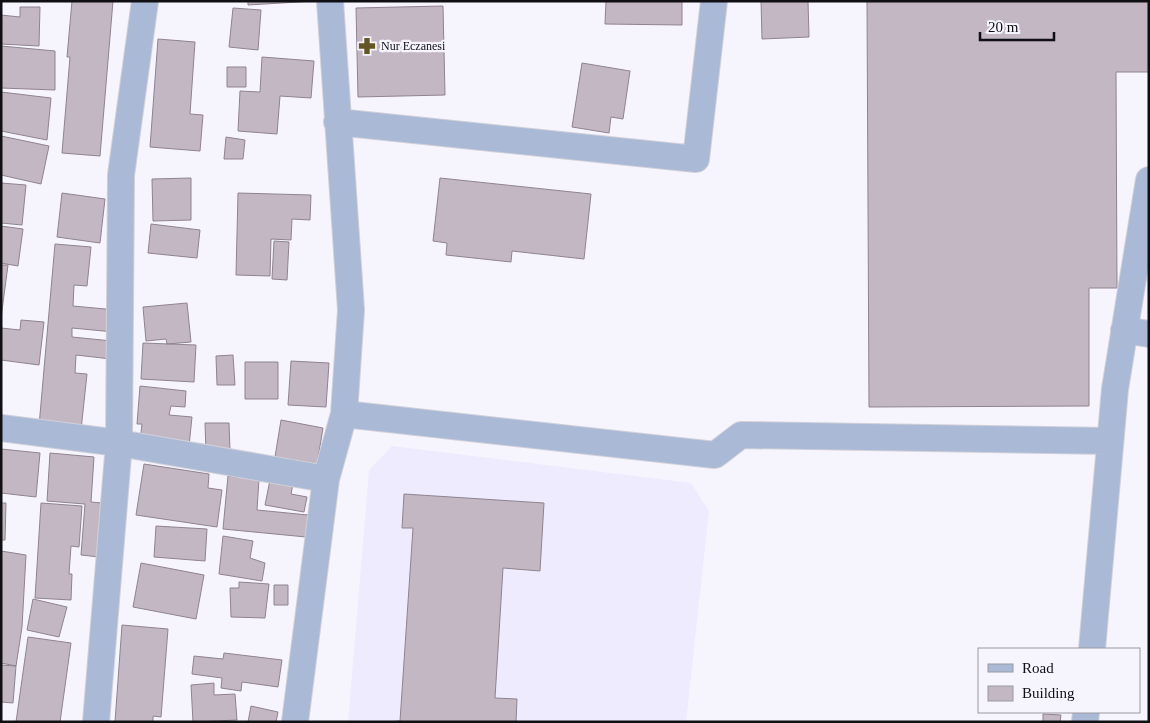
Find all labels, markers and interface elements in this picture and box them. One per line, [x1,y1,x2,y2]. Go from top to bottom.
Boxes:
scale bar [980,10,1054,42]
text: 20 m [988,19,1019,35]
pharmacy icon: Nur Eczanesi [357,36,377,56]
place label: Nur Eczanesi [381,39,446,53]
legend [978,648,1140,713]
text: Road [1022,660,1054,676]
text: Building [1022,685,1075,701]

